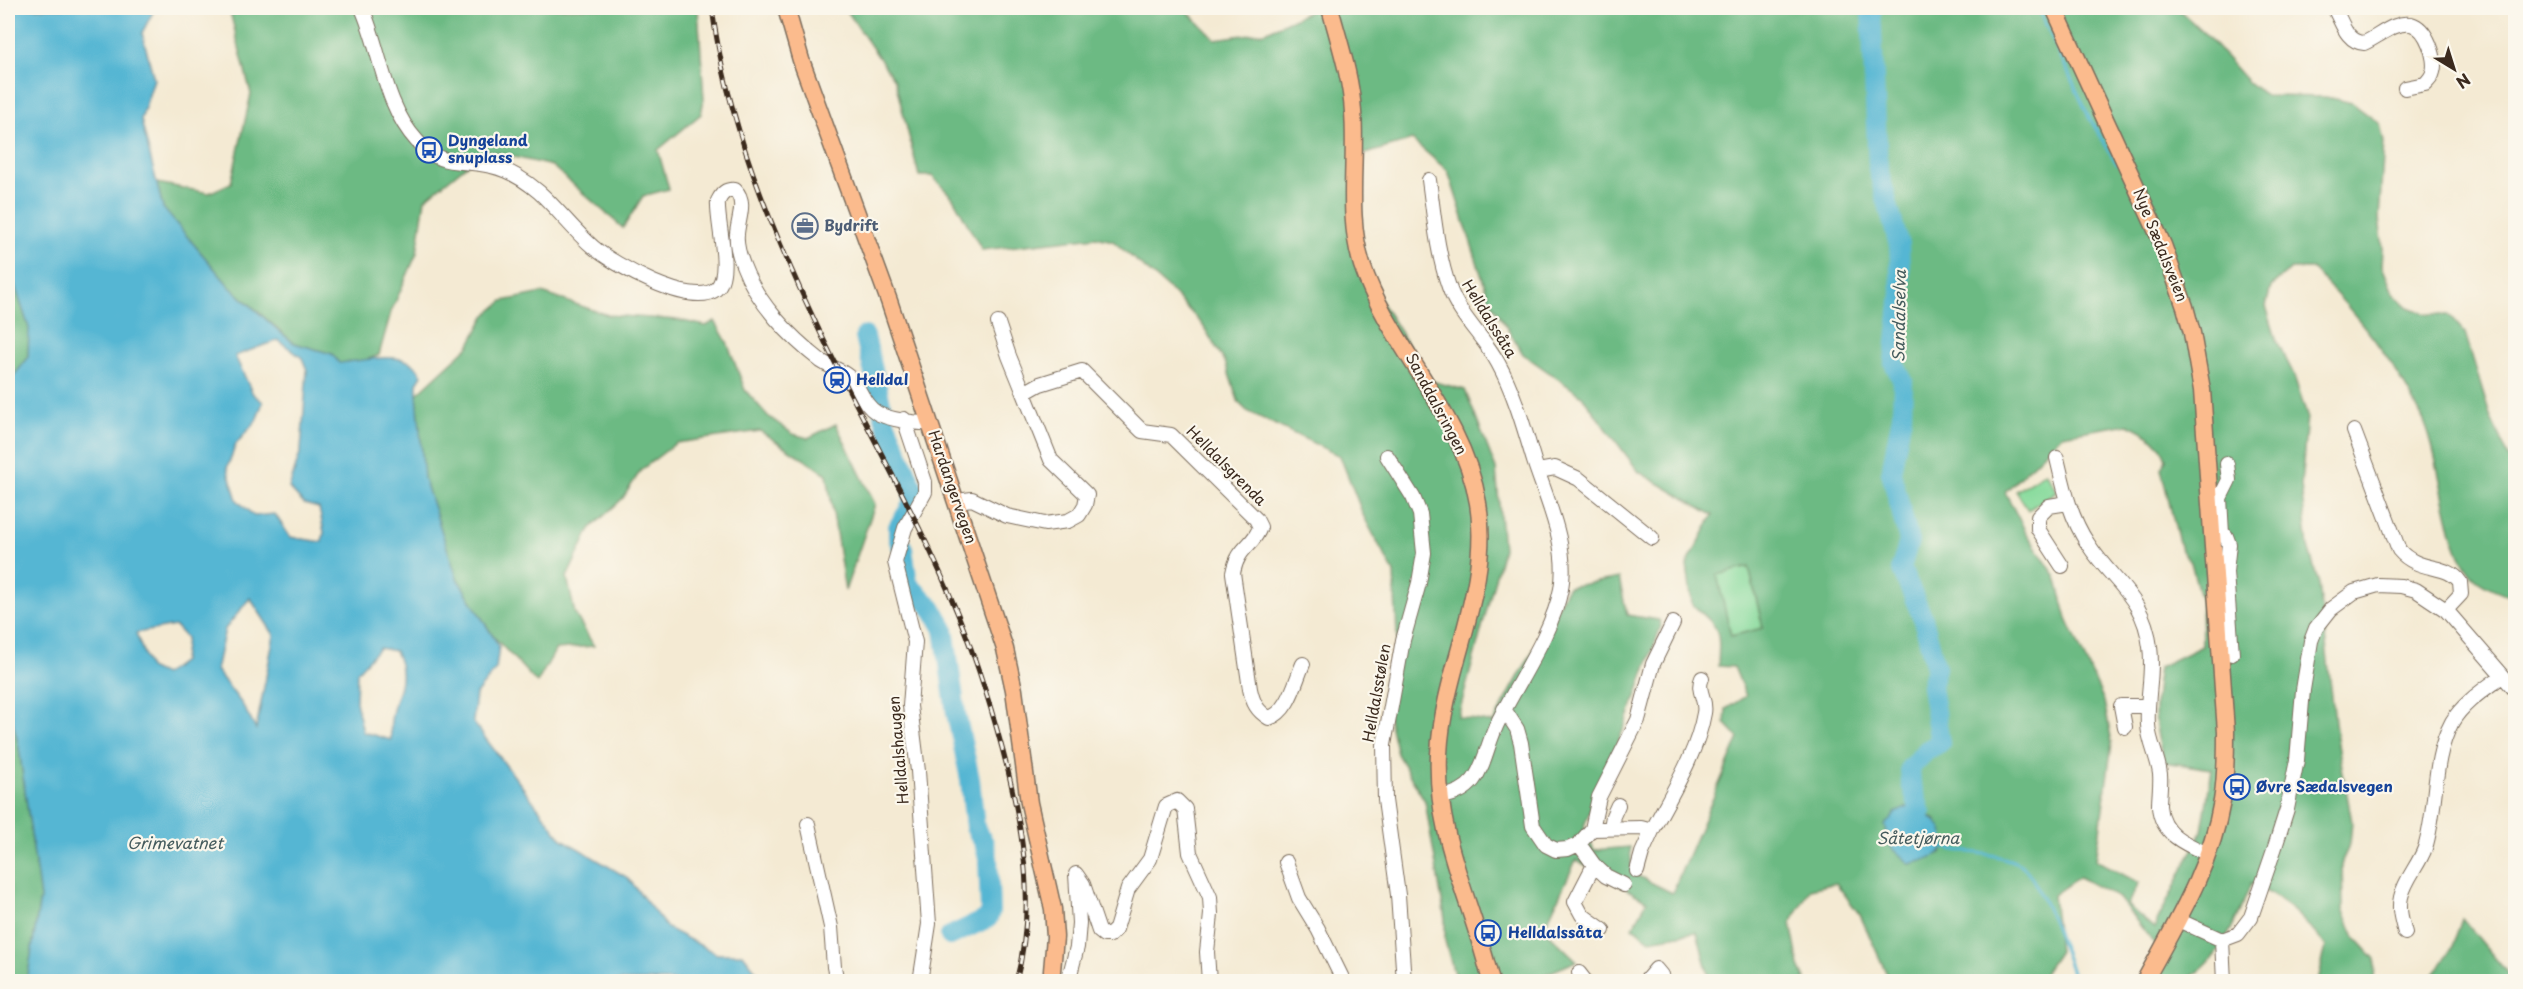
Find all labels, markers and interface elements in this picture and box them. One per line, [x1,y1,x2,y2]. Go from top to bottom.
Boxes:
north arrow [2424,39,2484,99]
text: N [2451,68,2476,95]
place label: Dyngeland snuplass [448,128,528,168]
bus stop icon: Dyngeland snuplass [414,135,444,165]
street label: Nye Sædalsveien [2128,184,2195,305]
office icon: Bydrift [790,211,820,241]
place label: Bydrift [824,213,879,236]
water label: Sandalselva [1885,268,1911,362]
street label: Helldalssåta [1457,275,1524,362]
street label: Sanddalsringen [1401,348,1474,458]
station icon: Helldal [822,365,852,395]
place label: Helldal [856,367,908,390]
street label: Helldalsgrenda [1182,420,1273,511]
street label: Hardangervegen [923,427,984,546]
street label: Helldalsstølen [1356,642,1396,744]
street label: Helldalshaugen [881,695,914,805]
bus stop icon: Øvre Sædalsvegen [2222,772,2252,802]
place label: Øvre Sædalsvegen [2256,774,2393,797]
water label: Såtetjørna [1877,825,1960,849]
water label: Grimevatnet [127,830,226,854]
bus stop icon: Helldalssåta [1473,918,1503,948]
place label: Helldalssåta [1508,920,1603,943]

